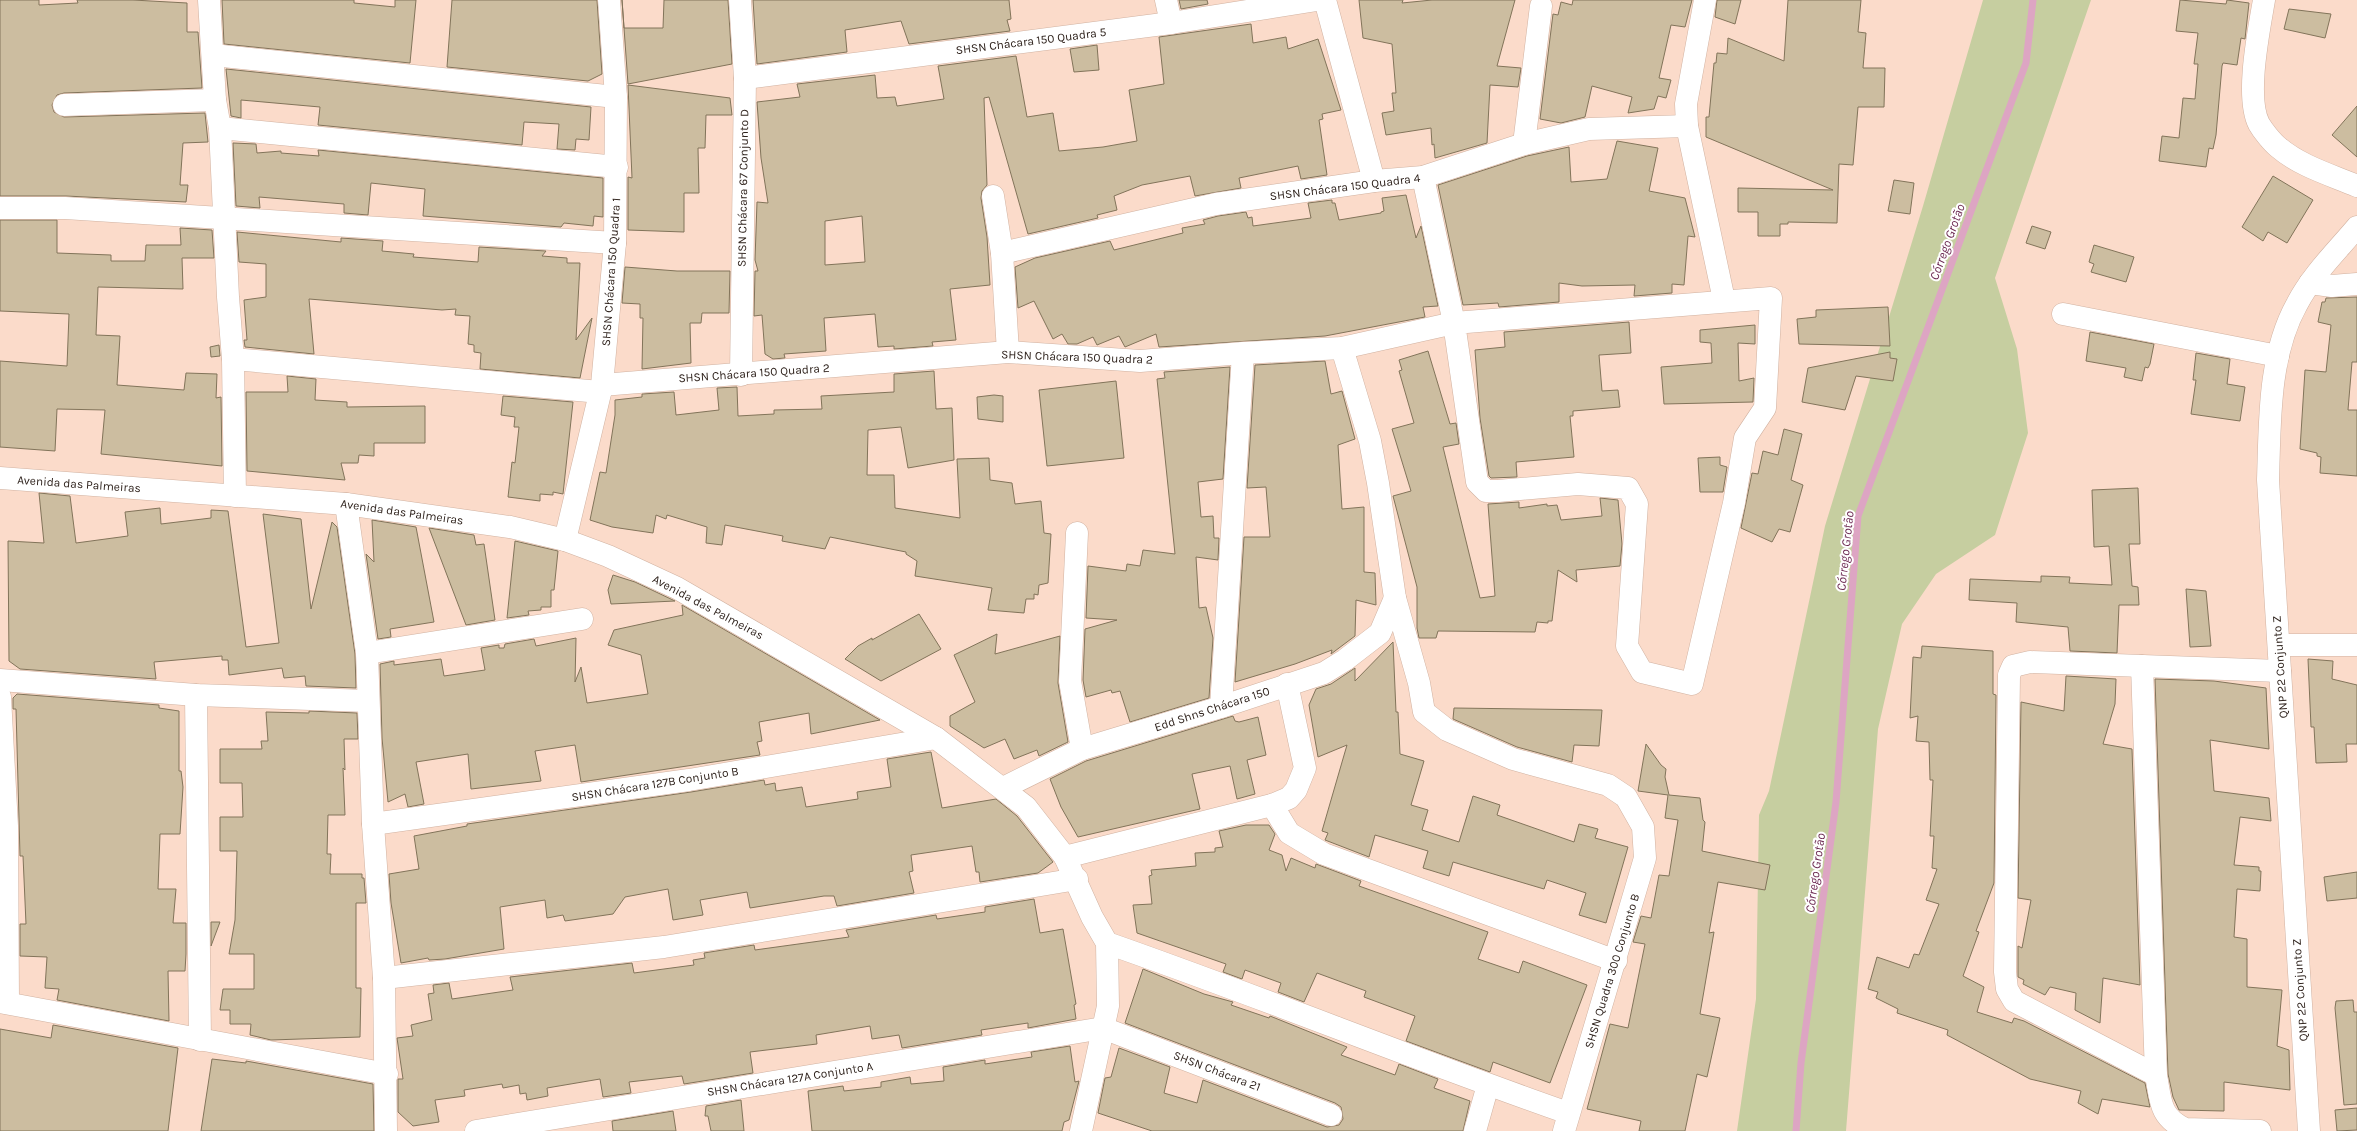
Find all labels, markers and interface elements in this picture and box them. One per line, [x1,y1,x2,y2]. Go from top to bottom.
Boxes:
street label: SHSN Chácara 150 Quadra 5 [955,25,1107,57]
street label: SHSN Chácara 67 Conjunto D [735,109,751,267]
street label: SHSN Chácara 150 Quadra 4 [1269,171,1421,203]
street label: SHSN Chácara 150 Quadra 1 [599,197,623,347]
water label: Córrego Grotão [1926,201,1968,282]
street label: SHSN Chácara 150 Quadra 2 [1001,347,1153,367]
street label: SHSN Chácara 150 Quadra 2 [678,361,830,385]
street label: Avenida das Palmeiras [17,473,141,495]
street label: Avenida das Palmeiras [340,496,464,528]
water label: Córrego Grotão [1833,510,1857,592]
street label: Avenida das Palmeiras [650,572,766,642]
street label: QNP 22 Conjunto Z [2269,615,2291,719]
street label: Edd Shns Chácara 150 [1153,684,1271,734]
street label: SHSN Chácara 127B Conjunto B [570,764,740,804]
water label: Córrego Grotão [1802,832,1828,914]
street label: SHSN Quadra 300 Conjunto B [1582,892,1642,1050]
street label: QNP 22 Conjunto Z [2289,938,2311,1042]
street label: SHSN Chácara 21 [1171,1048,1263,1094]
street label: SHSN Chácara 127A Conjunto A [706,1059,874,1099]

